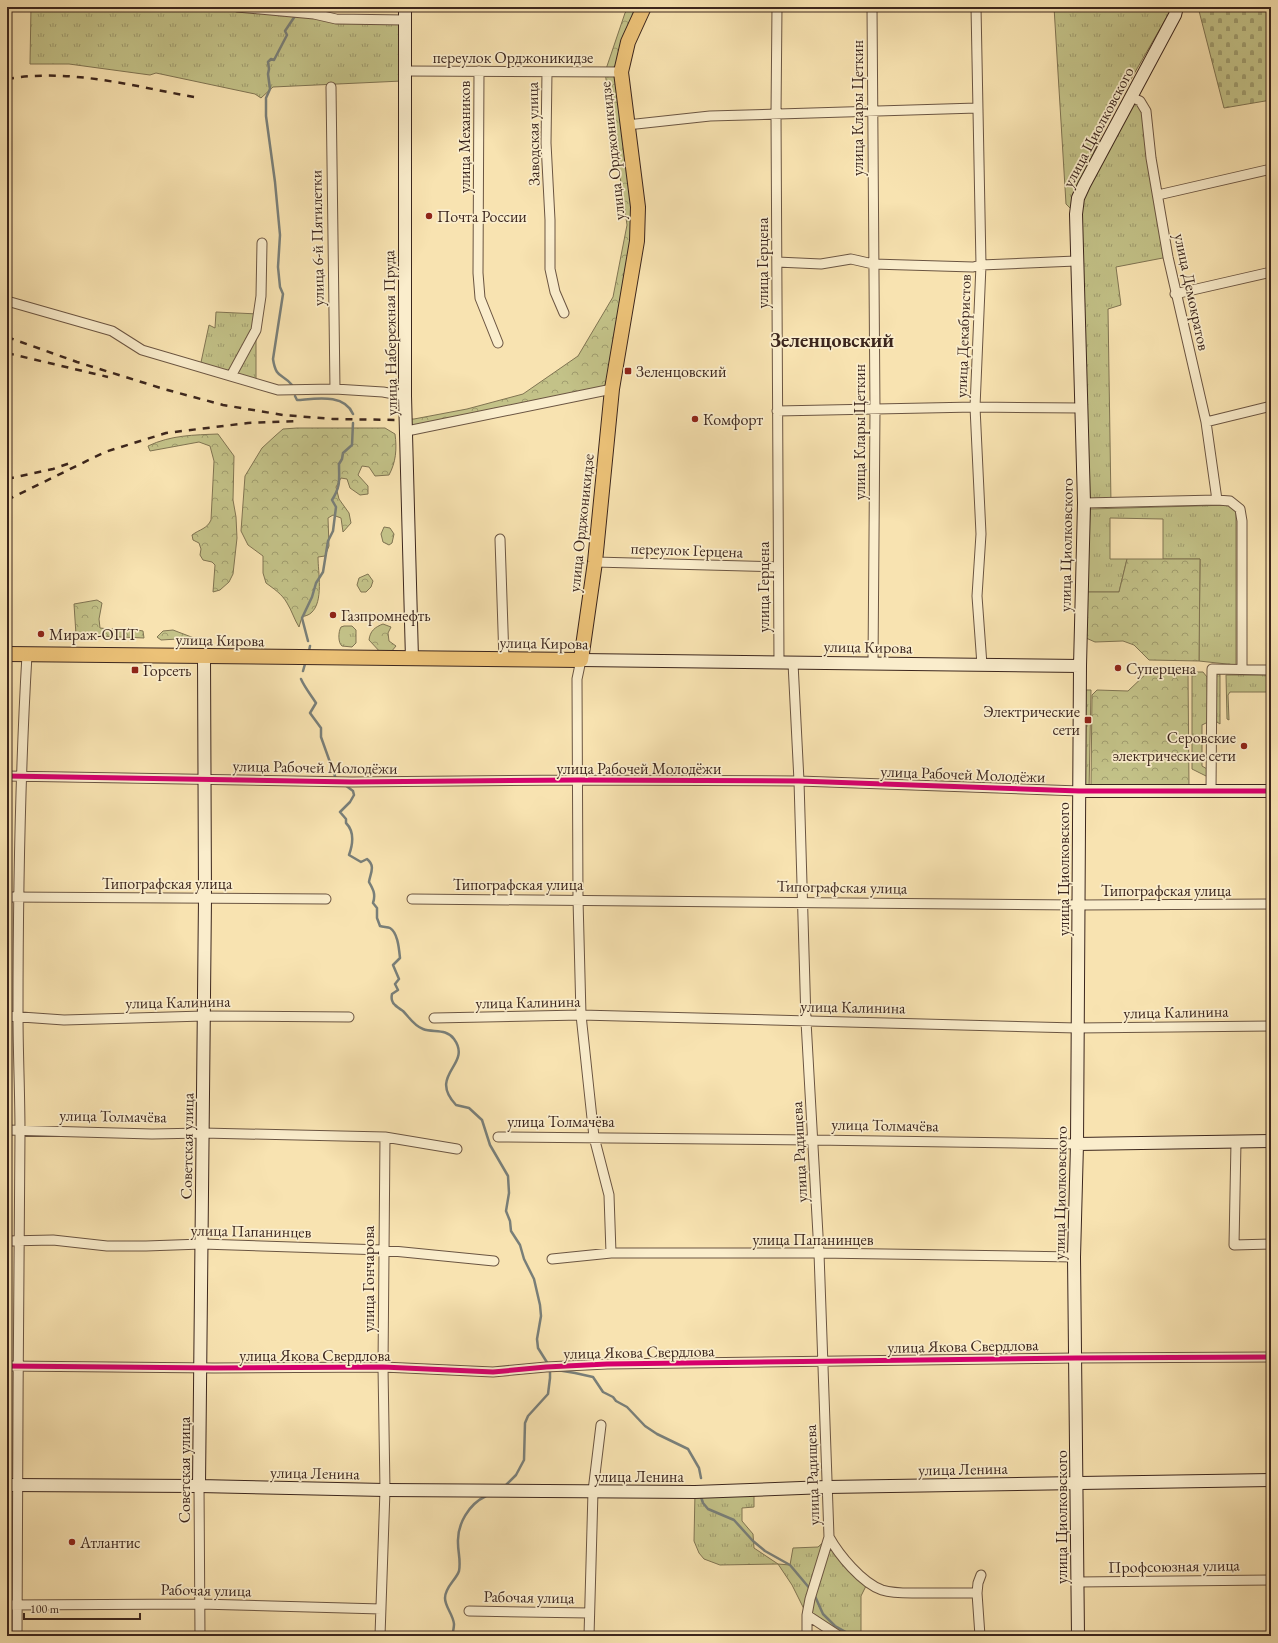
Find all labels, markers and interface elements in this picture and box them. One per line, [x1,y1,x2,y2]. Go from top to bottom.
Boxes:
street label: улица Клары Цеткин [847,40,868,176]
street label: переулок Орджоникидзе [433,47,593,68]
street label: улица Циолковского [1057,63,1139,191]
street label: улица Механиков [454,81,475,193]
street label: Заводская улица [522,81,544,186]
street label: улица Орджоникидзе [594,81,630,221]
street label: улица 6-й Пятилетки [305,169,329,306]
place label: Почта России [437,206,527,227]
marker: Почта России [424,211,434,221]
street label: улица Герцена [752,217,773,309]
street label: улица Демократов [1169,231,1215,353]
street label: улица Набережная Пруда [378,249,402,416]
street label: улица Декабристов [950,274,976,398]
district label: Зеленцовский [770,327,894,353]
place label: Зеленцовский [636,361,727,382]
street label: улица Клары Цеткин [849,364,870,500]
marker: Зеленцовский [623,366,633,376]
place label: Комфорт [703,409,764,430]
marker: Комфорт [690,414,700,424]
street label: улица Орджоникидзе [563,453,599,593]
street label: улица Циолковского [1054,478,1078,612]
street label: переулок Герцена [630,538,744,562]
street label: улица Герцена [753,541,774,633]
place label: Газпромнефть [341,605,431,626]
marker: Газпромнефть [328,610,338,620]
place label: Мираж-ОПТ [49,624,138,645]
marker: Мираж-ОПТ [36,629,46,639]
street label: улица Кирова [175,629,265,651]
street label: улица Кирова [499,632,589,654]
street label: улица Кирова [823,636,913,658]
place label: Суперцена [1126,658,1197,679]
place label: Горсеть [143,660,192,681]
marker: Суперцена [1113,663,1123,673]
marker: Горсеть [130,665,140,675]
place label: Электрические сети [983,701,1081,740]
marker: Электрические сети [1083,715,1093,725]
place label: Серовские электрические сети [1112,727,1237,766]
marker: Серовские электрические сети [1239,741,1249,751]
street label: улица Рабочей Молодёжи [232,755,398,779]
street label: улица Рабочей Молодёжи [556,758,722,779]
street label: улица Рабочей Молодёжи [880,761,1046,787]
street label: улица Циолковского [1053,802,1074,936]
street label: Типографская улица [102,873,233,894]
street label: Типографская улица [453,874,584,895]
street label: Типографская улица [776,875,908,899]
street label: Типографская улица [1101,880,1232,901]
street label: улица Калинина [125,991,231,1013]
street label: улица Калинина [475,991,581,1013]
street label: улица Калинина [800,996,906,1018]
street label: улица Калинина [1123,1001,1229,1023]
street label: Советская улица [176,1092,198,1199]
street label: улица Радищева [786,1100,812,1203]
street label: улица Толмачёва [59,1105,168,1127]
street label: улица Толмачёва [507,1111,615,1132]
street label: улица Толмачёва [831,1114,940,1136]
street label: улица Циолковского [1048,1126,1072,1260]
street label: улица Папанинцев [190,1219,312,1243]
street label: улица Гончарова [358,1225,379,1332]
street label: улица Папанинцев [753,1229,874,1250]
street label: улица Якова Свердлова [887,1334,1039,1358]
street label: улица Якова Свердлова [563,1340,715,1364]
street label: улица Якова Свердлова [239,1345,391,1366]
street label: Советская улица [174,1416,195,1523]
street label: улица Радищева [800,1423,824,1526]
street label: улица Циолковского [1051,1450,1072,1584]
street label: улица Ленина [918,1458,1009,1480]
street label: улица Ленина [270,1462,361,1484]
street label: улица Ленина [594,1466,684,1487]
place label: Атлантис [79,1532,141,1553]
marker: Атлантис [67,1537,77,1547]
street label: Профсоюзная улица [1108,1554,1241,1578]
street label: Рабочая улица [160,1579,252,1601]
street label: Рабочая улица [483,1586,575,1608]
scale bar [24,1595,140,1621]
text: 100 m [30,1601,60,1617]

